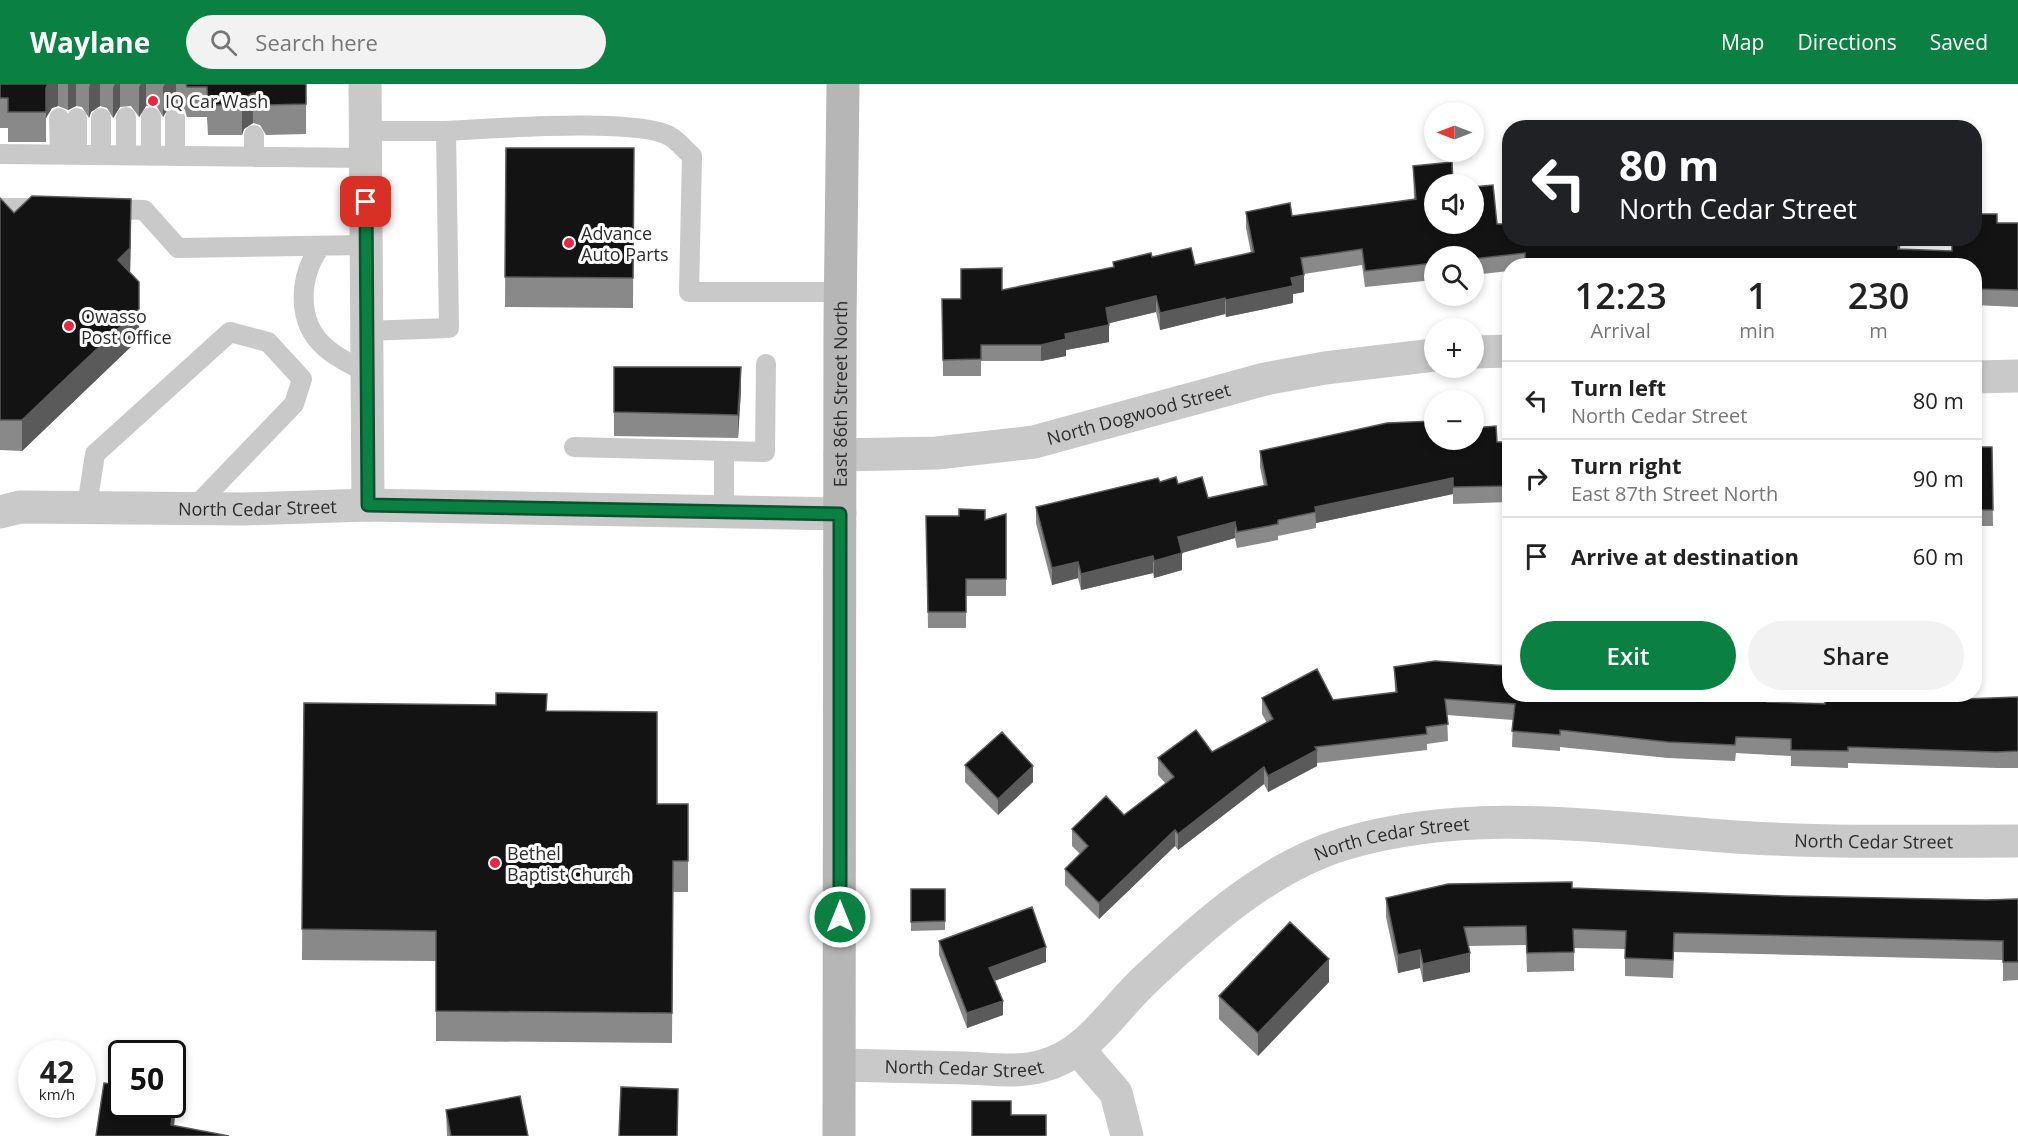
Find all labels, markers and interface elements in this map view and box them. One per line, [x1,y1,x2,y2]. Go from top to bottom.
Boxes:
search box [186,15,606,69]
text: Waylane [30,23,150,61]
icon: search [207,26,240,59]
text: Search here [255,27,378,57]
text: Map [1721,28,1764,56]
text: Directions [1797,28,1897,56]
text: Saved [1930,28,1988,56]
place label: IQ Car Wash [165,89,268,113]
marker: IQ Car Wash [146,94,160,108]
north arrow [1424,102,1484,162]
map controls [1424,102,1484,450]
text: 80 m [1619,136,1719,193]
icon: left [1520,144,1598,222]
button: sound [1424,174,1484,234]
pin [340,176,391,227]
icon: arrive [349,185,382,218]
text: North Cedar Street [1619,190,1857,227]
place label: Advance Auto Parts [581,221,669,266]
marker: Advance Auto Parts [562,236,576,250]
button: search [1424,246,1484,306]
text: 12:23 [1575,271,1667,320]
text: 1 [1747,271,1768,320]
text: 230 [1848,271,1909,320]
street label: East 86th Street North [828,301,852,487]
place label: Owasso Post Office [81,304,172,349]
text: Arrival [1591,317,1651,344]
text: min [1739,317,1775,344]
text: m [1869,317,1888,344]
button: + [1424,318,1484,378]
marker: Owasso Post Office [62,319,76,333]
text: Turn left [1571,372,1666,402]
street label: North Dogwood Street [1044,377,1233,450]
icon: left [1520,384,1553,417]
text: 80 m [1913,385,1964,415]
button: − [1424,390,1484,450]
text: North Cedar Street [1571,402,1747,429]
text: Turn right [1571,450,1682,480]
icon: right [1520,462,1553,495]
text: 90 m [1913,463,1964,493]
text: East 87th Street North [1571,480,1778,507]
street label: North Cedar Street [178,494,337,521]
icon: arrive [1520,540,1553,573]
text: Arrive at destination [1571,541,1799,571]
text: 60 m [1913,541,1964,571]
button: Exit [1520,621,1736,690]
button: Share [1748,621,1964,690]
street label: North Cedar Street [1310,811,1470,866]
street label: North Cedar Street [1794,828,1953,853]
place label: Bethel Baptist Church [507,841,631,886]
marker: Bethel Baptist Church [488,856,502,870]
position arrow [808,885,872,949]
speed limit sign: 50 [108,1040,186,1118]
text: 42 [40,1051,74,1092]
street label: North Cedar Street [884,1054,1046,1082]
text: km/h [39,1084,75,1104]

